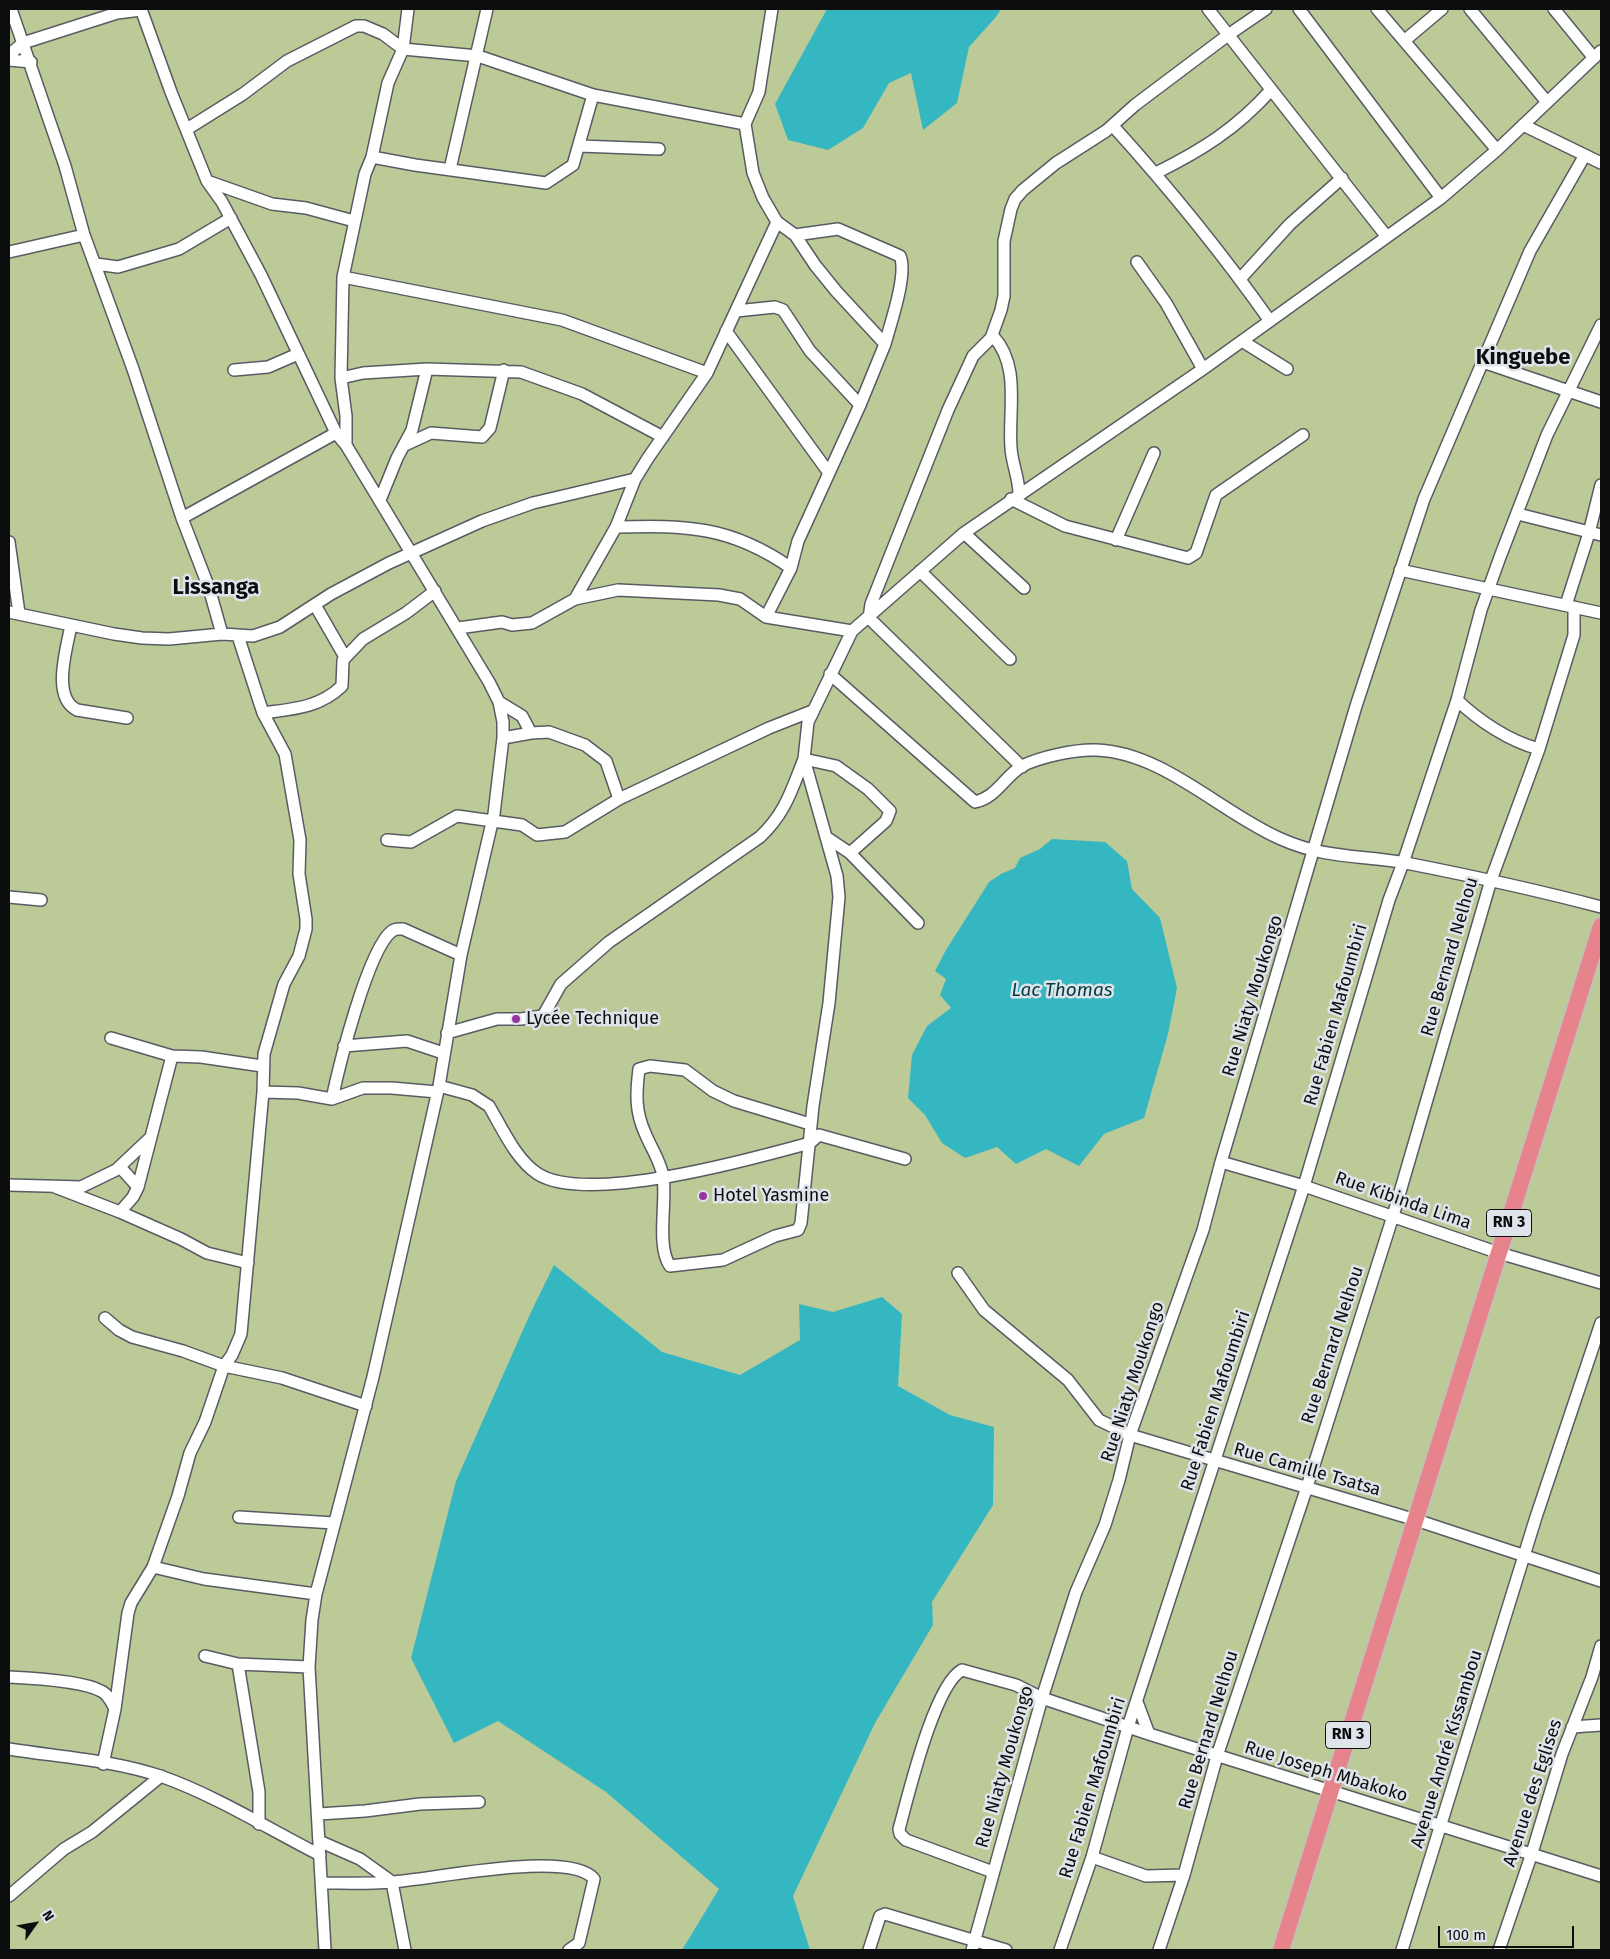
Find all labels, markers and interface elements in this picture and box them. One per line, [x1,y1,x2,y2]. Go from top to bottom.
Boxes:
district label: Kinguebe [1476,345,1570,371]
district label: Lissanga [173,575,259,601]
street label: Rue Bernard Nelhou [1417,875,1483,1039]
street label: Rue Niaty Moukongo [1218,913,1288,1079]
street label: Rue Fabien Mafoumbiri [1300,922,1372,1108]
water label: Lac Thomas [1012,980,1112,1002]
place label: Lycée Technique [526,1008,659,1030]
marker: Lycée Technique [510,1013,522,1025]
street label: Rue Kibinda Lima [1332,1168,1474,1234]
place label: Hotel Yasmine [713,1185,829,1207]
marker: Hotel Yasmine [697,1190,709,1202]
road number: RN 3 [1486,1210,1532,1236]
street label: Rue Bernard Nelhou [1297,1263,1369,1427]
street label: Rue Niaty Moukongo [1097,1299,1169,1465]
street label: Rue Fabien Mafoumbiri [1177,1308,1255,1494]
street label: Rue Camille Tsatsa [1231,1439,1383,1501]
street label: Avenue André Kissambou [1407,1647,1487,1851]
street label: Rue Bernard Nelhou [1175,1648,1243,1812]
street label: Rue Niaty Moukongo [971,1683,1039,1851]
street label: Rue Fabien Mafoumbiri [1055,1695,1131,1881]
street label: Avenue des Eglises [1499,1716,1567,1870]
road number: RN 3 [1326,1722,1370,1748]
street label: Rue Joseph Mbakoko [1242,1737,1410,1807]
north arrow [10,1899,60,1949]
text: N [38,1907,58,1924]
scale bar [1440,1916,1576,1948]
text: 100 m [1446,1926,1486,1944]

